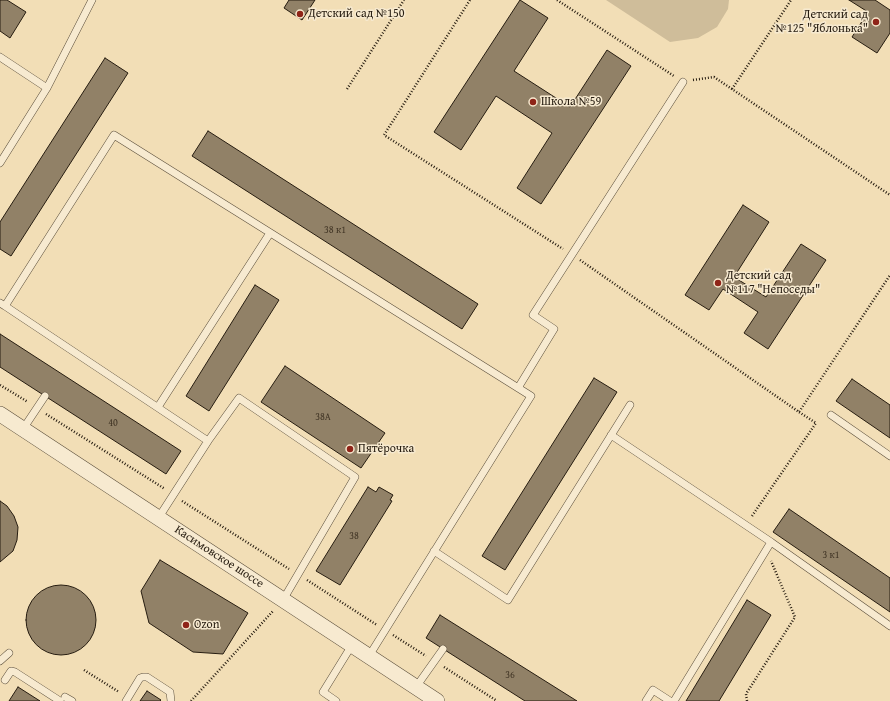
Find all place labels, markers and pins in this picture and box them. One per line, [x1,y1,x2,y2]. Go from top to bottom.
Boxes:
place label: Детский сад №150 [308,7,404,21]
place label: Детский сад №125 "Яблонька" [776,8,868,36]
marker: Детский сад №150 [295,9,305,19]
marker: Детский сад №125 "Яблонька" [871,17,881,27]
place label: Школа №59 [541,95,601,109]
marker: Школа №59 [528,97,538,107]
place label: Детский сад №117 "Непоседы" [726,269,820,297]
marker: Детский сад №117 "Непоседы" [713,278,723,288]
place label: Пятёрочка [358,442,414,456]
marker: Пятёрочка [345,444,355,454]
place label: Ozon [194,618,219,632]
marker: Ozon [181,620,191,630]

